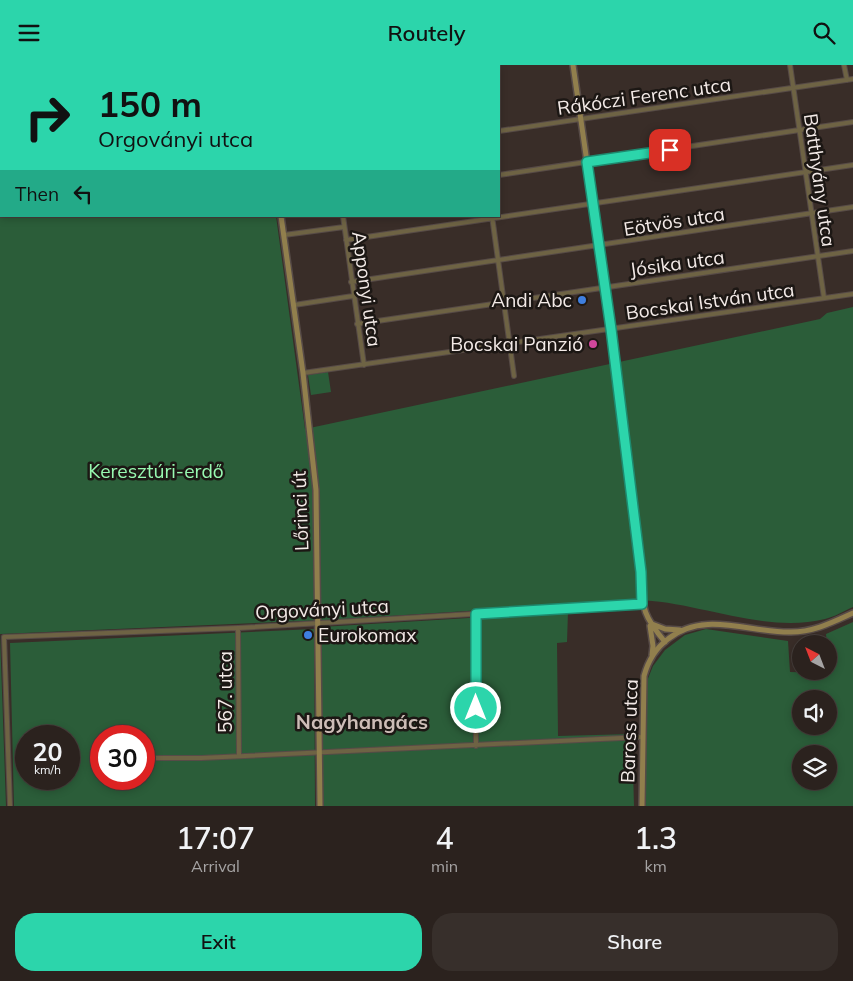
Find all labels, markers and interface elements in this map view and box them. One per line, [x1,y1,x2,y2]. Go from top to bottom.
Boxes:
icon: menu [15,19,43,47]
text: Routely [388,19,465,47]
icon: search [810,19,838,47]
street label: Rákóczi Ferenc utca [556,72,732,120]
text: 150 m [98,82,202,126]
icon: right [15,85,80,150]
street label: Batthyány utca [799,112,841,248]
text: Orgoványi utca [98,125,253,153]
pin [649,129,691,171]
icon: arrive [656,136,684,164]
icon: left [69,180,97,208]
text: Then [15,182,59,206]
street label: Eötvös utca [622,201,726,241]
street label: Apponyi utca [347,230,387,348]
street label: Jósika utca [628,244,726,282]
street label: Bocskai István utca [624,277,796,325]
place label: Andi Abc [491,288,572,312]
marker: Andi Abc [576,294,588,306]
place label: Bocskai Panzió [450,332,583,356]
marker: Bocskai Panzió [587,338,599,350]
park label: Keresztúri-erdő [88,459,224,483]
street label: Lőrinci út [287,470,313,551]
street label: Orgoványi utca [254,594,390,624]
place label: Eurokomax [318,623,416,647]
marker: Eurokomax [302,629,314,641]
north arrow [792,635,838,680]
map controls [792,635,837,790]
street label: 567. utca [213,651,237,733]
street label: Baross utca [615,679,643,783]
position arrow [449,681,501,733]
button: sound [792,690,837,735]
district label: Nagyhangács [296,709,428,734]
speed limit sign: 30 [90,725,155,790]
text: 20 [32,736,63,767]
button: layers [792,745,837,790]
text: km/h [34,762,61,777]
text: 17:07 [176,819,255,857]
text: 4 [435,819,453,857]
text: 1.3 [634,819,677,857]
text: Arrival [191,856,240,876]
text: min [431,856,458,876]
text: km [644,856,667,876]
button: Exit [15,913,422,971]
button: Share [432,913,838,971]

